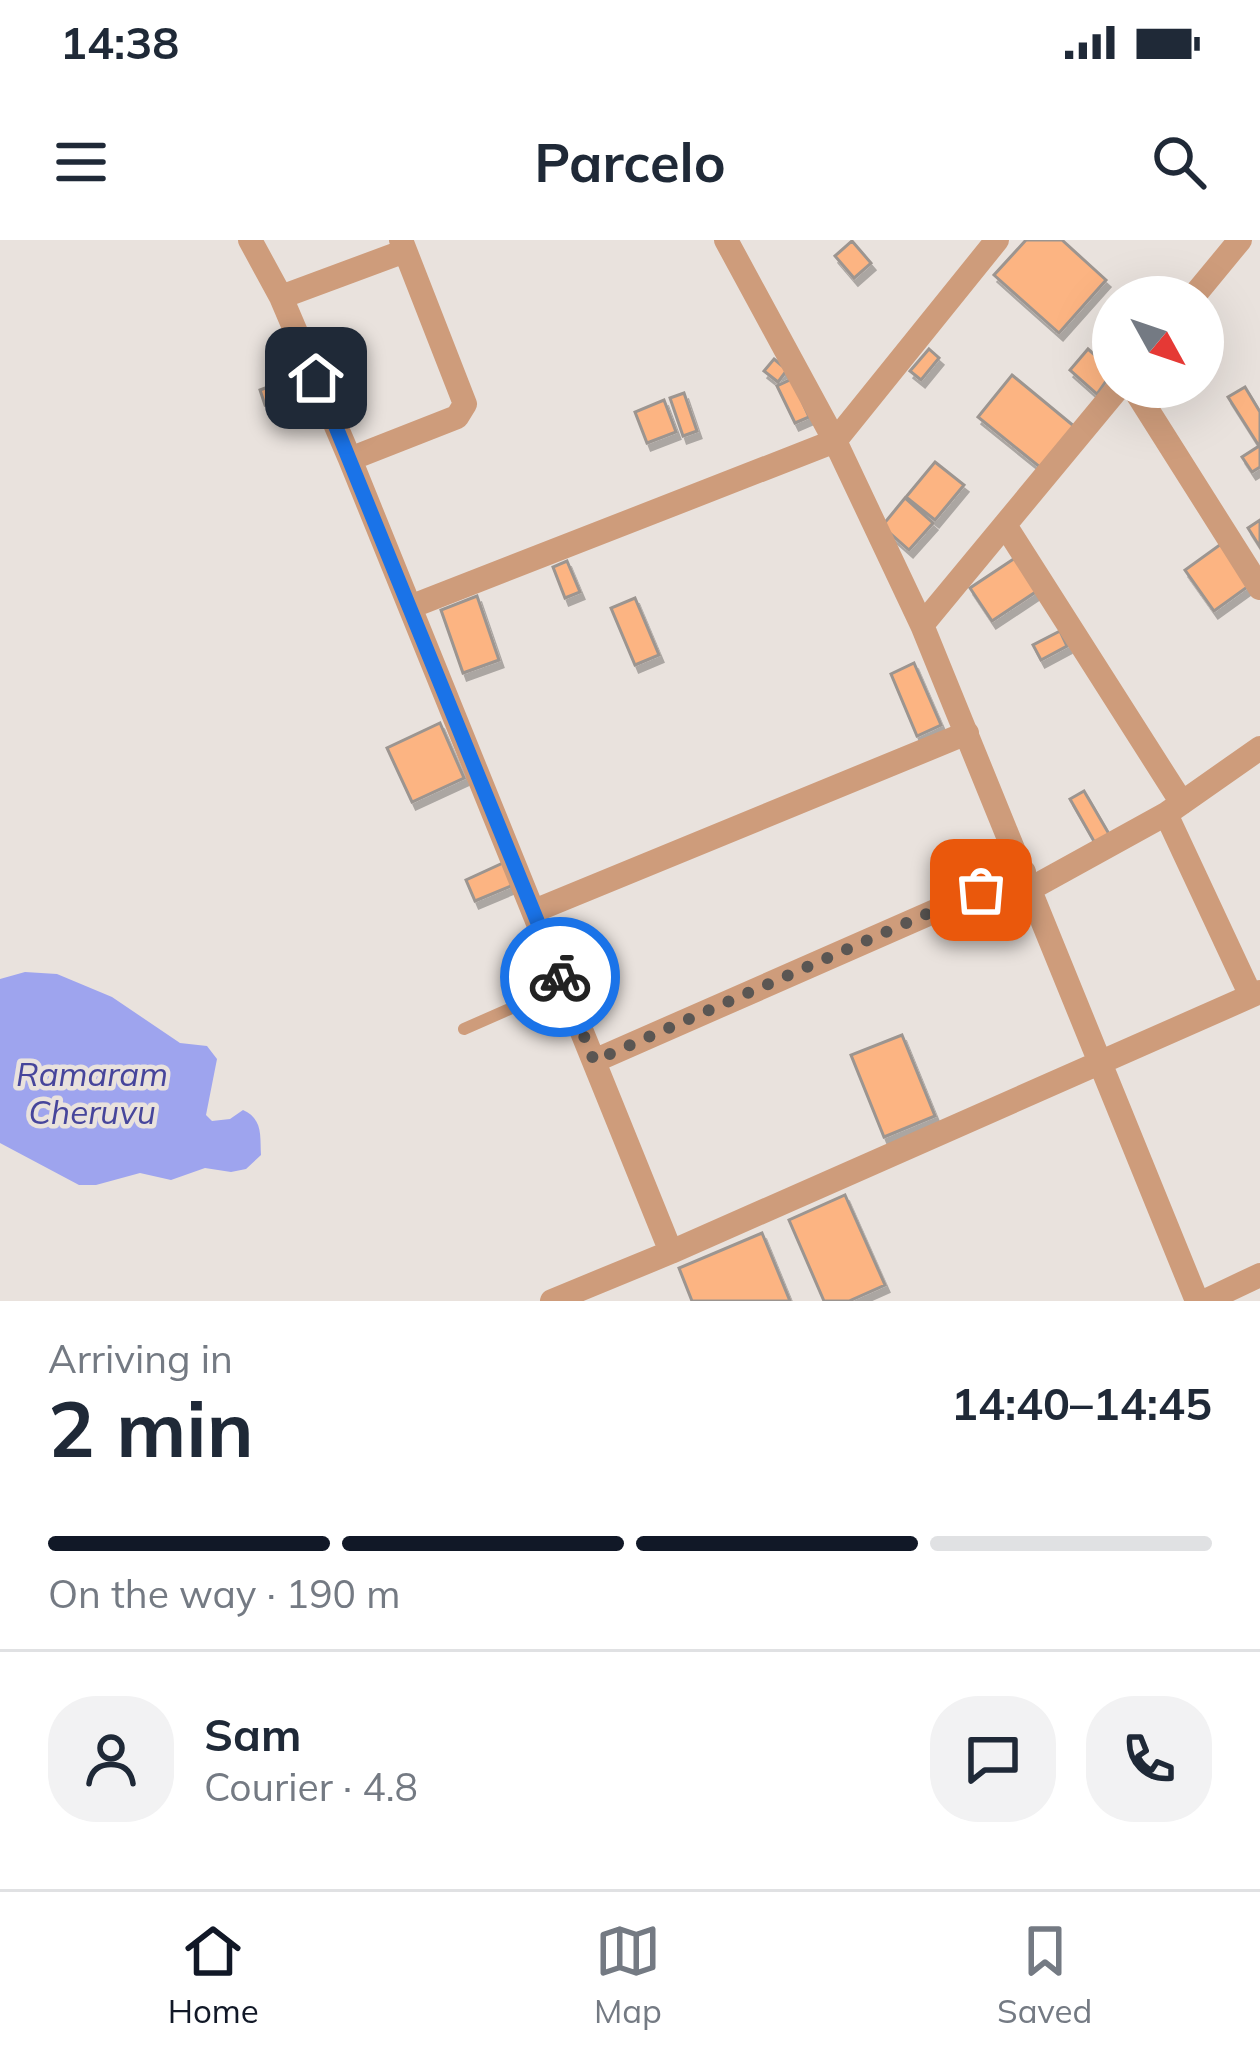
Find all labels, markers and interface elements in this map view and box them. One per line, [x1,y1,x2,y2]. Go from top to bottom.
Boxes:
text: 14:38 [60,14,179,70]
text: Parcelo [534,128,726,196]
icon: menu [48,129,114,195]
icon: search [1146,129,1212,195]
north arrow [1092,276,1224,408]
map controls [1092,276,1224,408]
pin [265,327,367,429]
icon: home [283,345,349,411]
pin [930,839,1032,941]
icon: bag [948,857,1014,923]
courier [500,917,620,1037]
icon: bike [527,944,593,1010]
water label: Ramaram Cheruvu [16,1053,168,1132]
text: Arriving in [48,1334,233,1383]
text: 14:40–14:45 [951,1375,1212,1431]
text: 2 min [48,1379,254,1477]
text: On the way · 190 m [48,1569,400,1618]
button: person [48,1696,174,1822]
button: chat [930,1696,1056,1822]
button: phone [1086,1696,1212,1822]
text: Sam [204,1706,301,1762]
text: Courier · 4.8 [204,1762,418,1811]
tab: Home [168,1918,259,2031]
tab: Map [594,1918,662,2031]
tab: Saved [997,1918,1092,2031]

